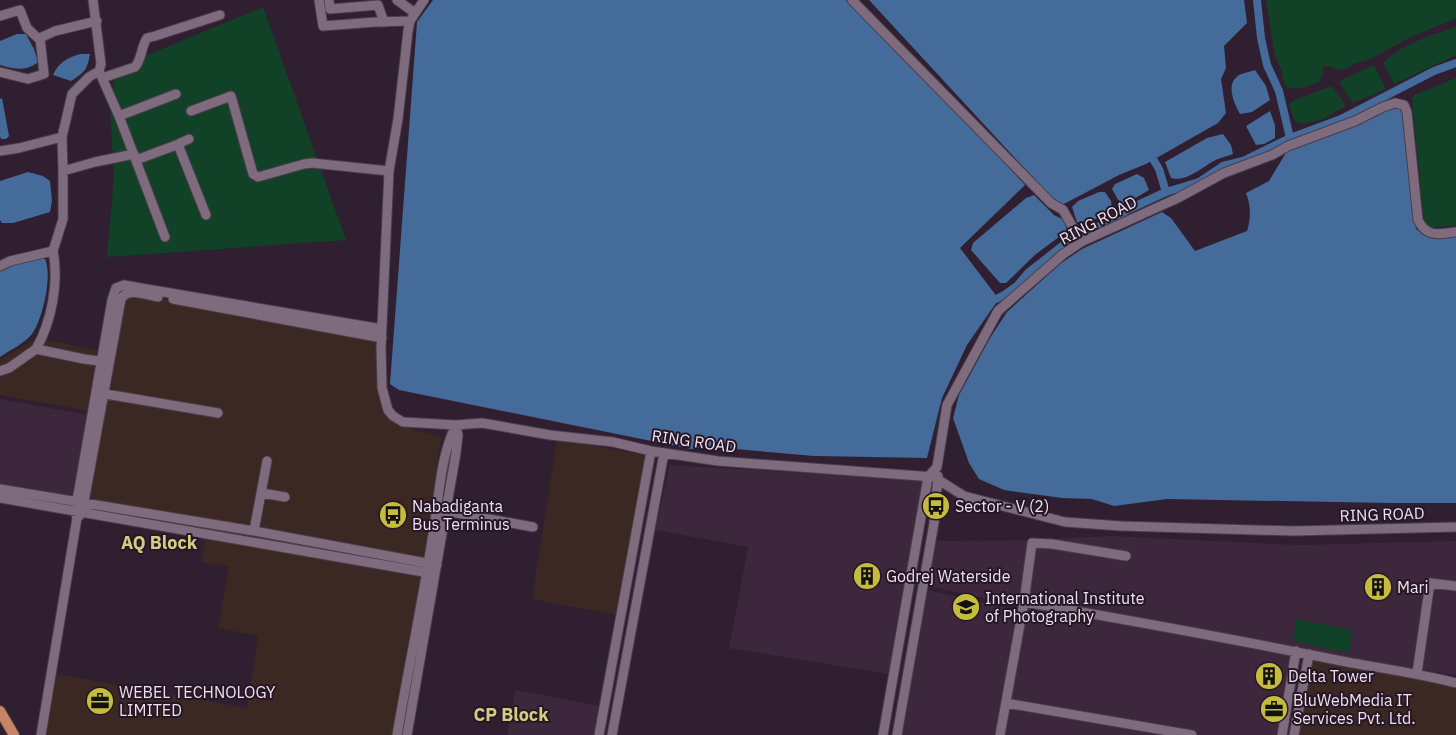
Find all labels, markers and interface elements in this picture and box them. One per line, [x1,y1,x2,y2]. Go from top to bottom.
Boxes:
street label: RING ROAD [1056,191,1140,249]
street label: RING ROAD [651,425,737,457]
bus stop icon: Sector - V (2) [921,491,951,521]
place label: Nabadiganta Bus Terminus [412,496,510,534]
place label: Sector - V (2) [955,496,1049,516]
bus stop icon: Nabadiganta Bus Terminus [378,500,408,530]
street label: RING ROAD [1339,503,1425,525]
district label: AQ Block [121,531,198,554]
building icon: Godrej Waterside [852,561,882,591]
place label: Godrej Waterside [886,566,1011,586]
building icon: Mari [1363,572,1393,602]
place label: Mari [1397,577,1428,597]
place label: International Institute of Photography [985,588,1145,626]
school or university icon: International Institute of Photography [951,592,981,622]
building icon: Delta Tower [1254,661,1284,691]
place label: Delta Tower [1288,666,1374,686]
place label: WEBEL TECHNOLOGY LIMITED [119,682,276,720]
office icon: WEBEL TECHNOLOGY LIMITED [85,686,115,716]
place label: BluWebMedia IT Services Pvt. Ltd. [1293,690,1416,728]
office icon: BluWebMedia IT Services Pvt. Ltd. [1259,694,1289,724]
district label: CP Block [473,703,549,726]

